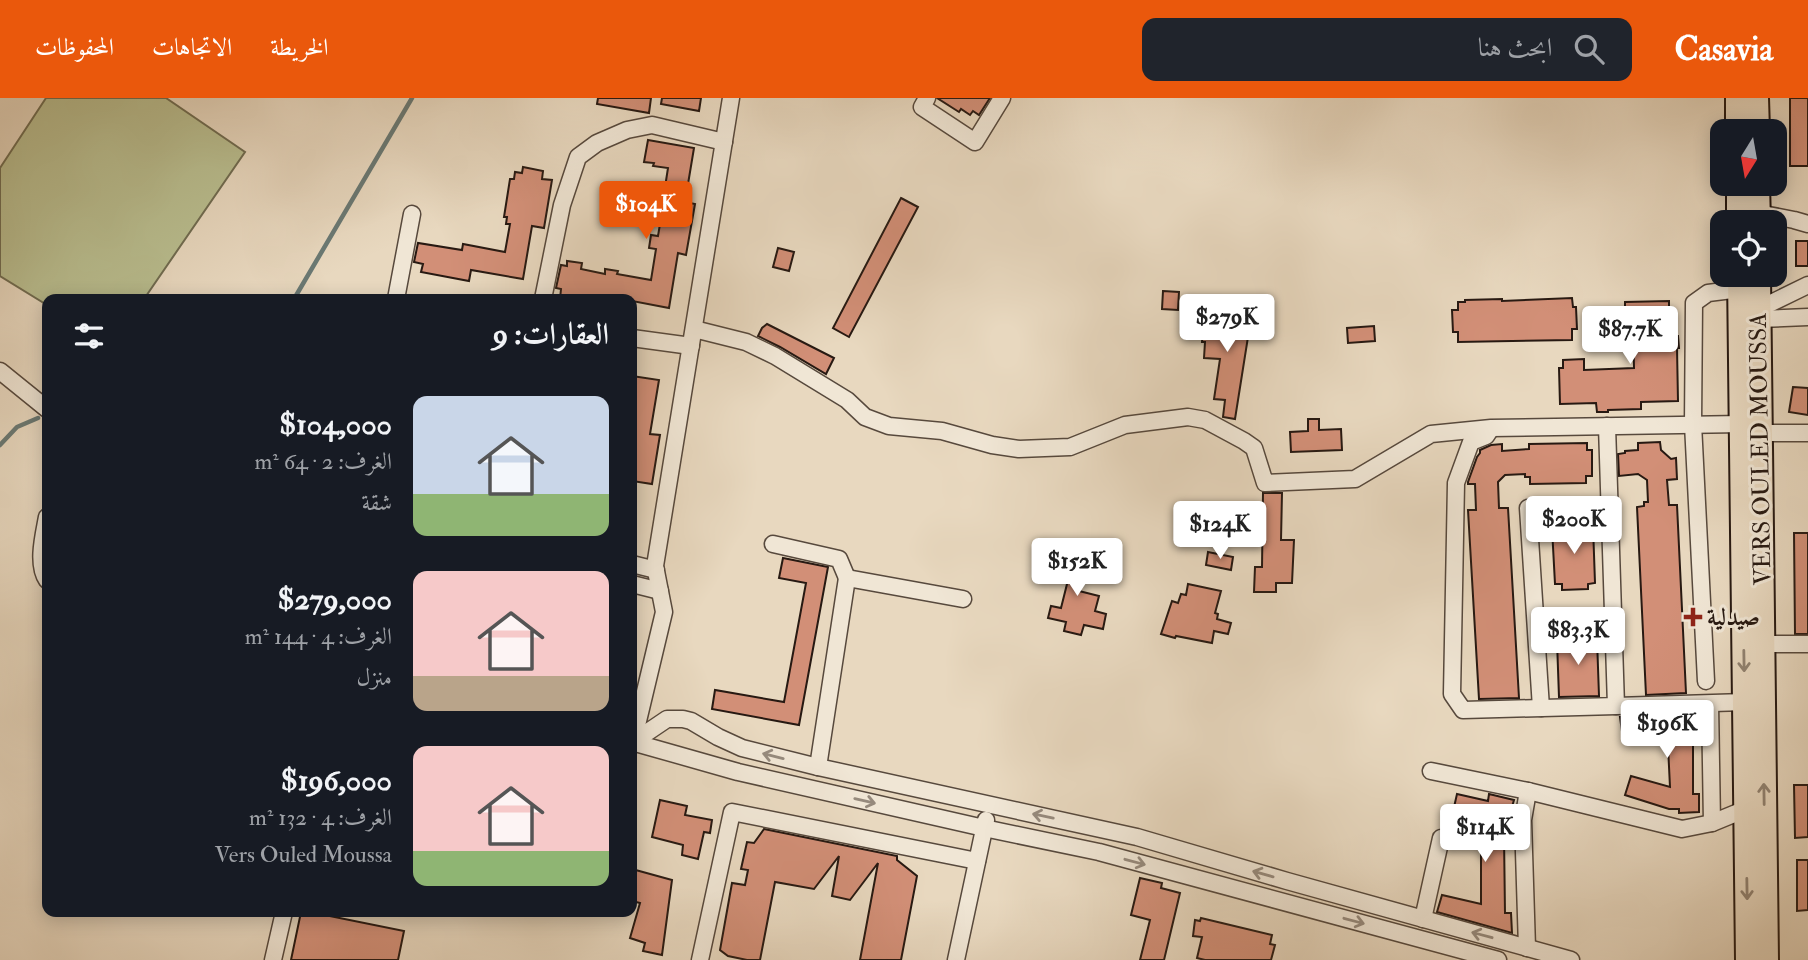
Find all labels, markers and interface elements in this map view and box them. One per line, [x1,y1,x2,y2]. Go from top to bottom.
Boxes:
search box [1142,18,1632,81]
text: Casavia [1674,29,1773,70]
icon: search [1570,30,1608,68]
text: المحفوظات [35,32,114,63]
text: الاتجاهات [152,32,232,63]
text: الخريطة [270,32,329,63]
text: ابحث هنا [1478,32,1552,64]
north arrow [1710,119,1787,196]
map controls [1710,119,1787,287]
pin: $104K [597,181,695,241]
text: $104K [615,189,677,218]
button: locate [1710,210,1787,287]
pin: $279K [1178,294,1276,354]
text: $279K [1195,302,1259,331]
pin: $87.7K [1573,306,1687,366]
street label: VERS OULED MOUSSA [1743,312,1778,586]
text: $87.7K [1598,314,1662,343]
text: العقارات: 9 [493,316,609,353]
icon: filters [70,317,108,355]
text: $104,000 [279,406,392,443]
icon: home [469,424,553,508]
text: الغرف: 2 · 64 m² [254,447,392,476]
text: شقة [362,488,392,517]
pin: $200K [1525,496,1623,556]
pin: $124K [1171,502,1269,561]
text: $200K [1542,504,1606,533]
text: $124K [1189,509,1251,538]
pin: $152K [1028,538,1126,598]
text: $152K [1048,546,1106,575]
text: $279,000 [277,581,392,618]
icon: home [469,599,553,683]
place label: صيدلية [1707,602,1760,633]
pin: $83.3K [1521,608,1635,667]
marker: صيدلية [1685,609,1701,625]
text: $83.3K [1547,615,1609,644]
text: الغرف: 4 · 144 m² [245,622,392,651]
one-way arrow [1737,650,1751,673]
text: منزل [357,663,392,692]
pin: $196K [1618,700,1716,760]
text: $196K [1637,708,1697,737]
one-way arrow [762,749,785,762]
text: $196,000 [281,762,392,799]
icon: home [469,774,553,858]
one-way arrow [1757,783,1771,806]
one-way arrow [853,794,876,808]
text: الغرف: 4 · 132 m² [249,803,392,832]
pin: $114K [1436,804,1534,864]
one-way arrow [1032,809,1055,823]
text: $114K [1456,812,1514,841]
text: Vers Ouled Moussa [215,840,392,869]
one-way arrow [1124,856,1146,869]
one-way arrow [1252,867,1274,880]
one-way arrow [1740,877,1754,900]
one-way arrow [1343,915,1365,928]
one-way arrow [1471,928,1493,941]

